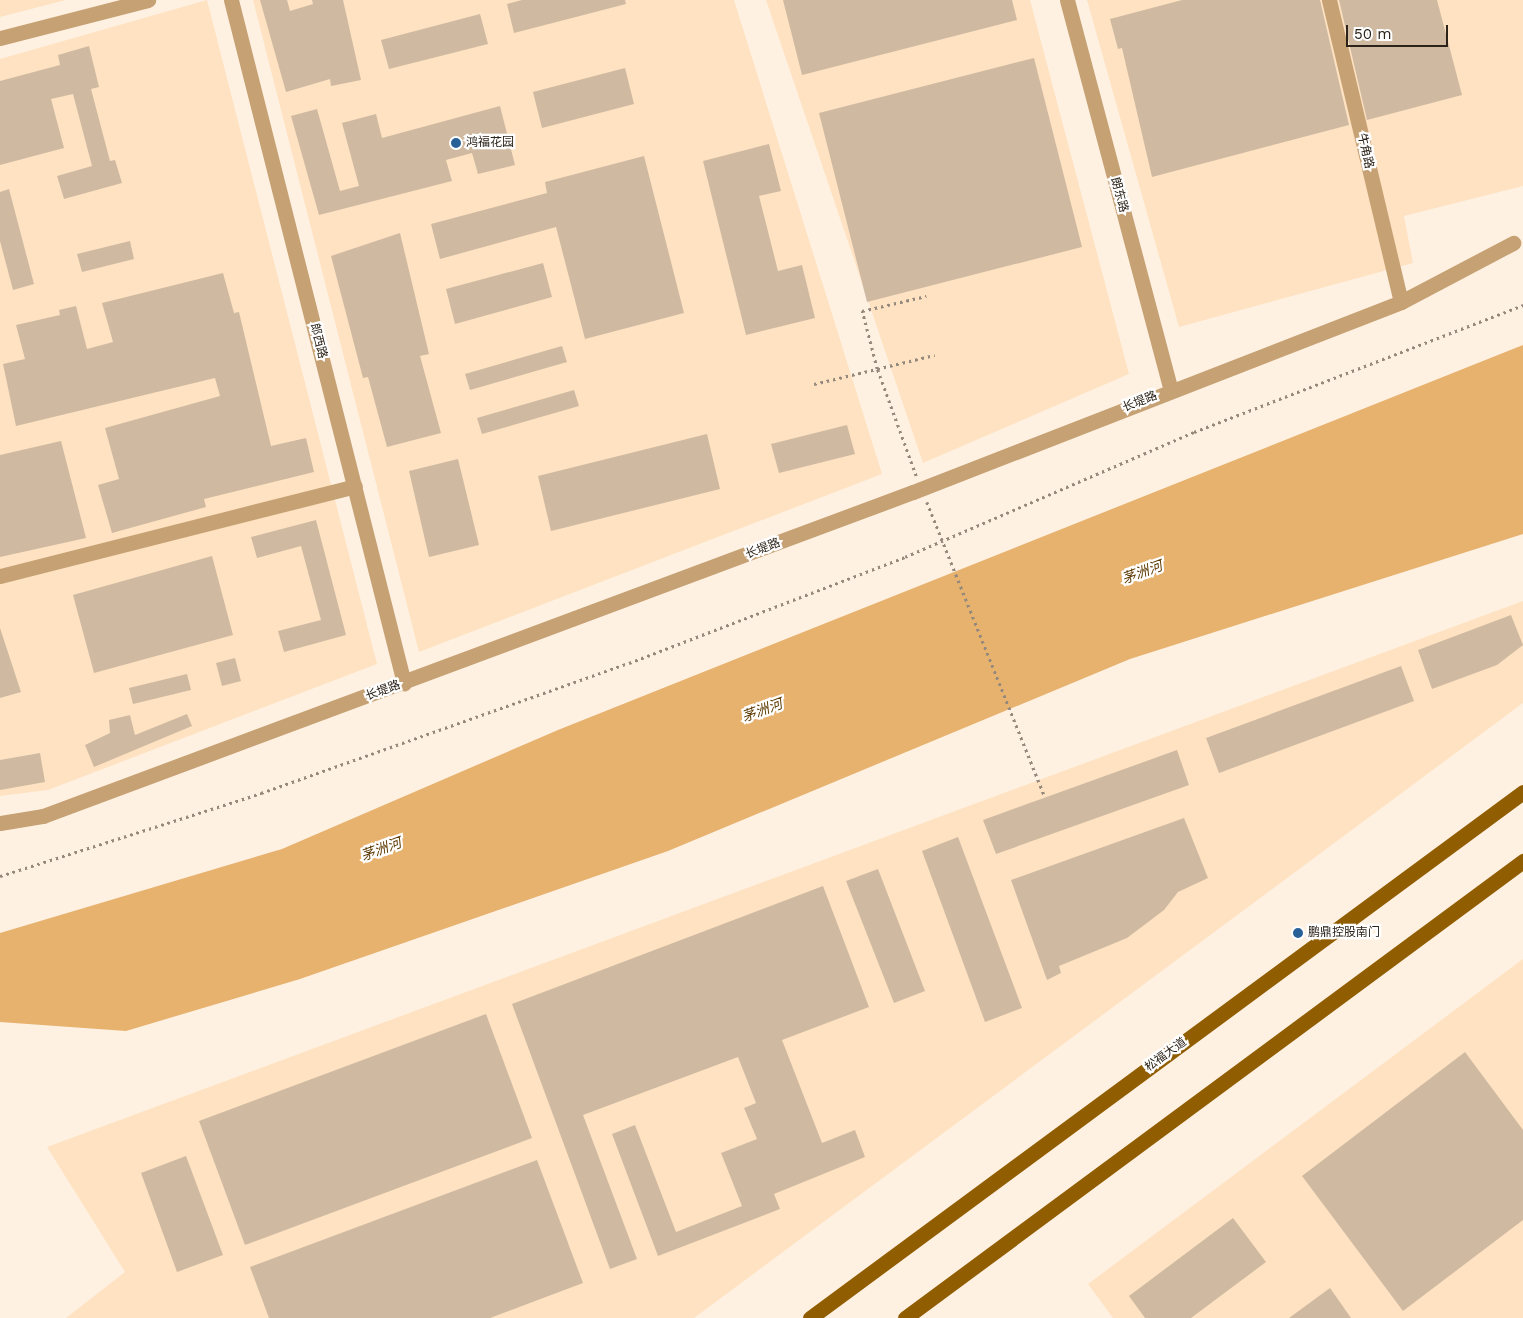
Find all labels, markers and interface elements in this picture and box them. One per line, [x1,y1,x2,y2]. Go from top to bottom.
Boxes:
scale bar [1348,15,1450,47]
text: 50 m [1354,25,1391,43]
street label: 牛角路 [1354,132,1376,170]
place label: 鸿福花园 [466,136,514,150]
marker: 鸿福花园 [450,137,462,149]
street label: 朗东路 [1107,176,1131,214]
street label: 郎西路 [307,322,329,360]
street label: 长堤路 [1121,389,1159,415]
street label: 长堤路 [744,536,782,562]
water label: 茅洲河 [1119,557,1165,587]
street label: 长堤路 [364,678,402,704]
water label: 茅洲河 [739,695,785,725]
water label: 茅洲河 [358,834,404,864]
place label: 鹏鼎控股南门 [1308,926,1380,940]
marker: 鹏鼎控股南门 [1292,927,1304,939]
street label: 松福大道 [1142,1035,1190,1075]

